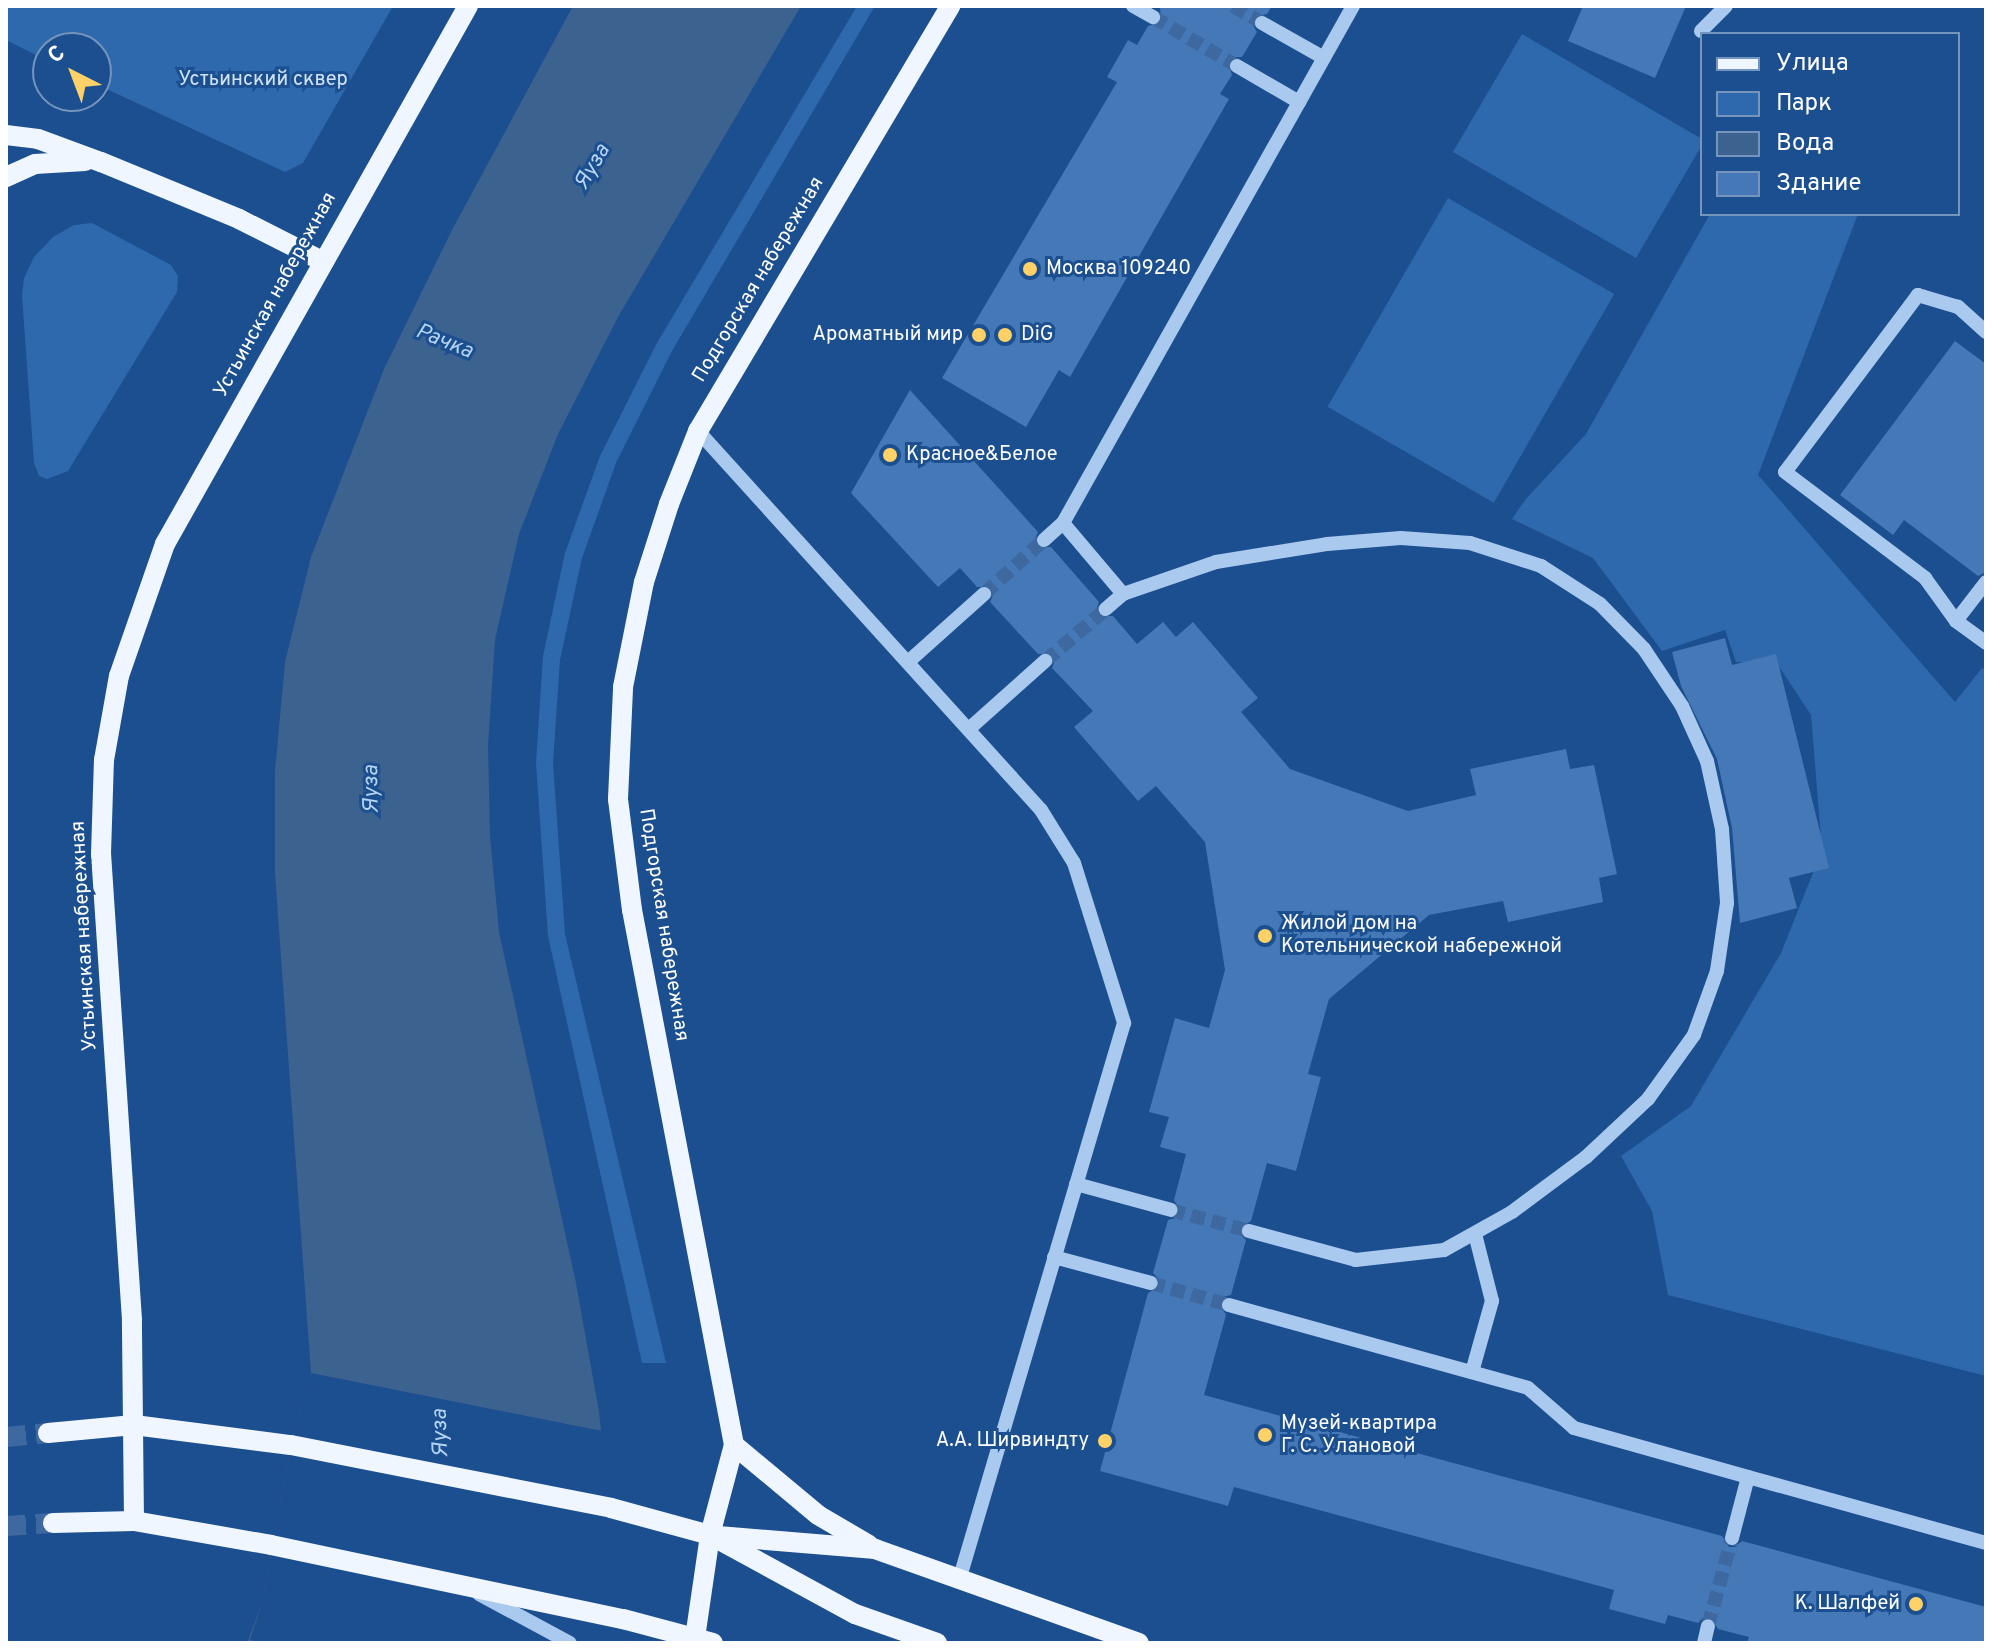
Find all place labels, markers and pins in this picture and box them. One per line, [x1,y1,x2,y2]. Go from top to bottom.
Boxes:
place label: Москва 109240 [1046,257,1191,281]
marker: Москва 109240 [1021,260,1039,278]
place label: Ароматный мир [812,323,963,347]
place label: DiG [1021,323,1053,347]
marker: Ароматный мир [970,326,988,344]
marker: DiG [996,326,1014,344]
place label: Красное&Белое [906,443,1057,467]
marker: Красное&Белое [881,446,899,464]
place label: Жилой дом на Котельнической набережной [1281,912,1562,959]
marker: Жилой дом на Котельнической набережной [1256,927,1274,945]
place label: Музей-квартира Г. С. Улановой [1281,1412,1437,1459]
marker: Музей-квартира Г. С. Улановой [1256,1426,1274,1444]
place label: А.А. Ширвиндту [936,1429,1089,1453]
marker: А.А. Ширвиндту [1096,1432,1114,1450]
place label: К. Шалфей [1795,1592,1900,1616]
marker: К. Шалфей [1907,1595,1925,1613]

